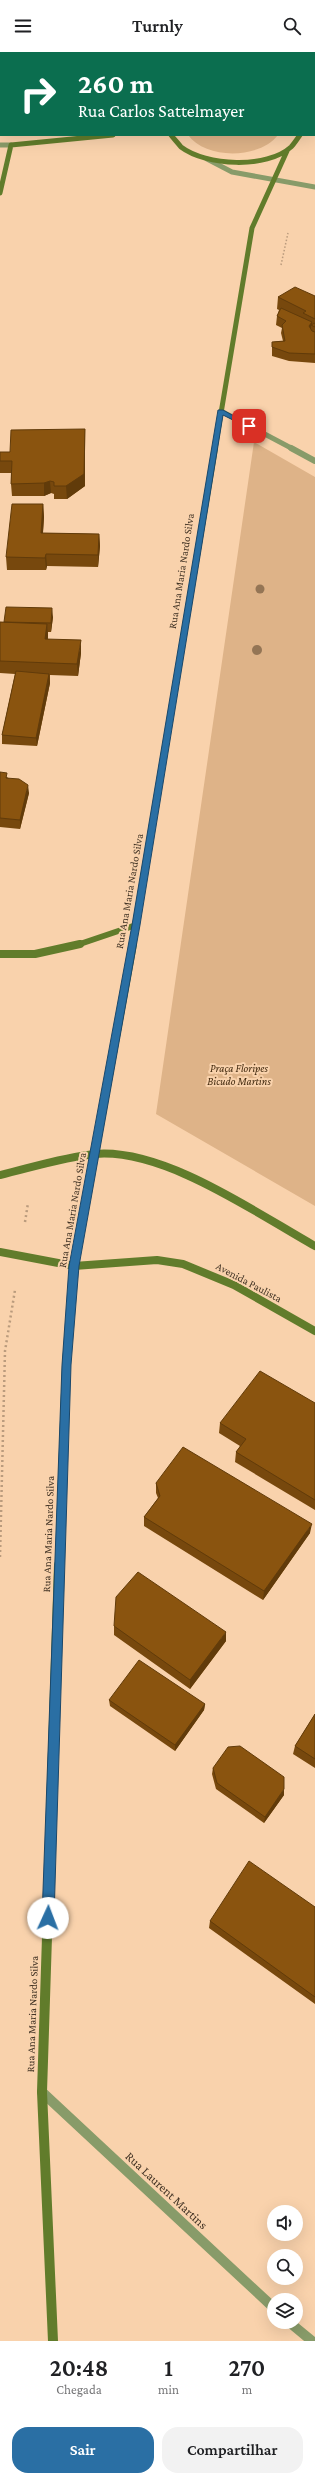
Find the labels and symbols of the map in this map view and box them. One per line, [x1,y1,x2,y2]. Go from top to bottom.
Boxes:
pin [232,409,266,443]
street label: Rua Ana Maria Nardo Silva [166,512,196,630]
street label: Rua Ana Maria Nardo Silva [113,833,145,949]
park label: Praça Floripes Bicudo Martins [207,1062,271,1087]
street label: Rua Ana Maria Nardo Silva [56,1152,88,1268]
street label: Avenida Paulista [214,1260,284,1304]
street label: Rua Ana Maria Nardo Silva [40,1475,56,1593]
position arrow [27,1897,69,1939]
street label: Rua Ana Maria Nardo Silva [24,1955,40,2073]
street label: Rua Laurent Martins [122,2148,211,2232]

